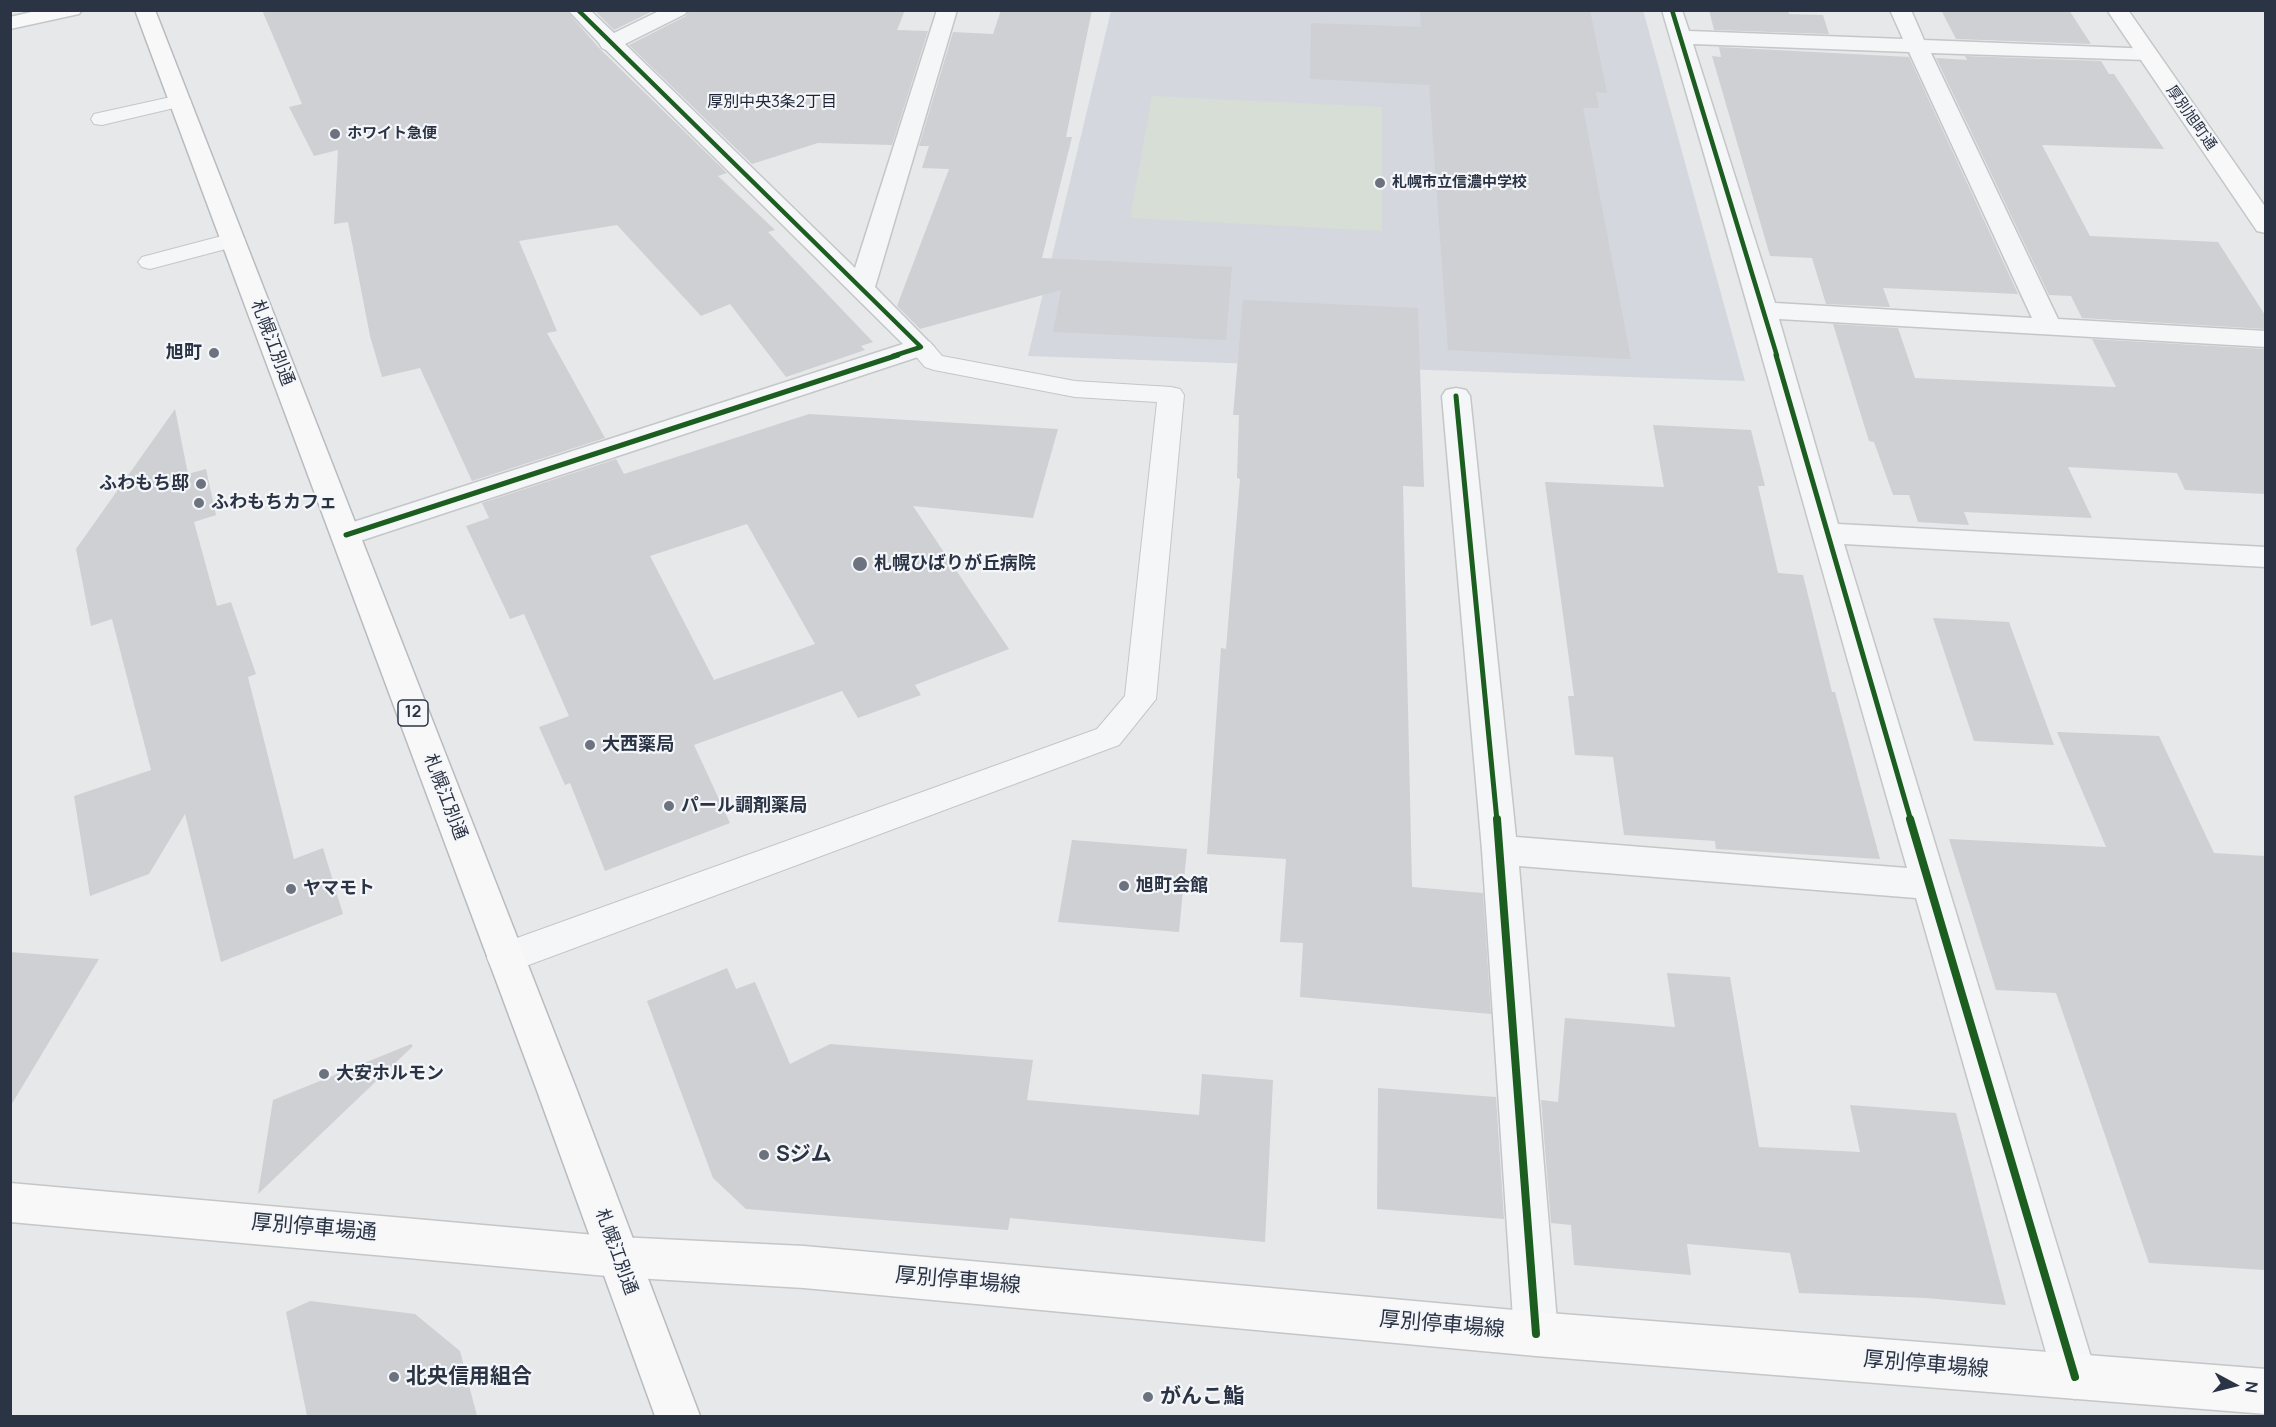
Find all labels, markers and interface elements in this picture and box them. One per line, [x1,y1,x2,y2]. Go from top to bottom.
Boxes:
street label: 厚別旭町通 [2162,82,2220,154]
district label: 厚別中央3条2丁目 [707,93,837,113]
place label: ホワイト急便 [347,125,437,143]
marker: ホワイト急便 [328,127,342,141]
place label: 札幌市立信濃中学校 [1392,174,1527,192]
marker: 札幌市立信濃中学校 [1373,176,1387,190]
street label: 札幌江別通 [246,297,298,389]
place label: 旭町 [166,342,202,364]
marker: 旭町 [207,346,221,360]
place label: ふわもち邸 [99,473,189,495]
marker: ふわもち邸 [194,477,208,491]
place label: ふわもちカフェ [211,492,337,514]
marker: ふわもちカフェ [192,496,206,510]
place label: 札幌ひばりが丘病院 [874,553,1036,575]
marker: 札幌ひばりが丘病院 [851,555,869,573]
road number: 12 [398,700,428,726]
place label: 大西薬局 [602,734,674,756]
marker: 大西薬局 [583,738,597,752]
street label: 札幌江別通 [419,751,471,843]
place label: パール調剤薬局 [681,795,807,817]
marker: パール調剤薬局 [662,799,676,813]
place label: 旭町会館 [1136,875,1208,897]
place label: ヤマモト [303,878,375,900]
marker: 旭町会館 [1117,879,1131,893]
marker: ヤマモト [284,882,298,896]
place label: 大安ホルモン [336,1063,444,1085]
marker: 大安ホルモン [317,1067,331,1081]
place label: Sジム [776,1142,832,1168]
marker: Sジム [757,1148,771,1162]
street label: 札幌江別通 [590,1206,642,1298]
street label: 厚別停車場通 [250,1210,378,1246]
street label: 厚別停車場線 [894,1263,1022,1299]
street label: 厚別停車場線 [1378,1307,1506,1343]
street label: 厚別停車場線 [1862,1347,1990,1383]
north arrow [2204,1355,2264,1415]
place label: 北央信用組合 [406,1364,532,1390]
marker: 北央信用組合 [387,1370,401,1384]
text: N [2240,1380,2263,1394]
place label: がんこ鮨 [1160,1384,1244,1410]
marker: がんこ鮨 [1141,1390,1155,1404]

